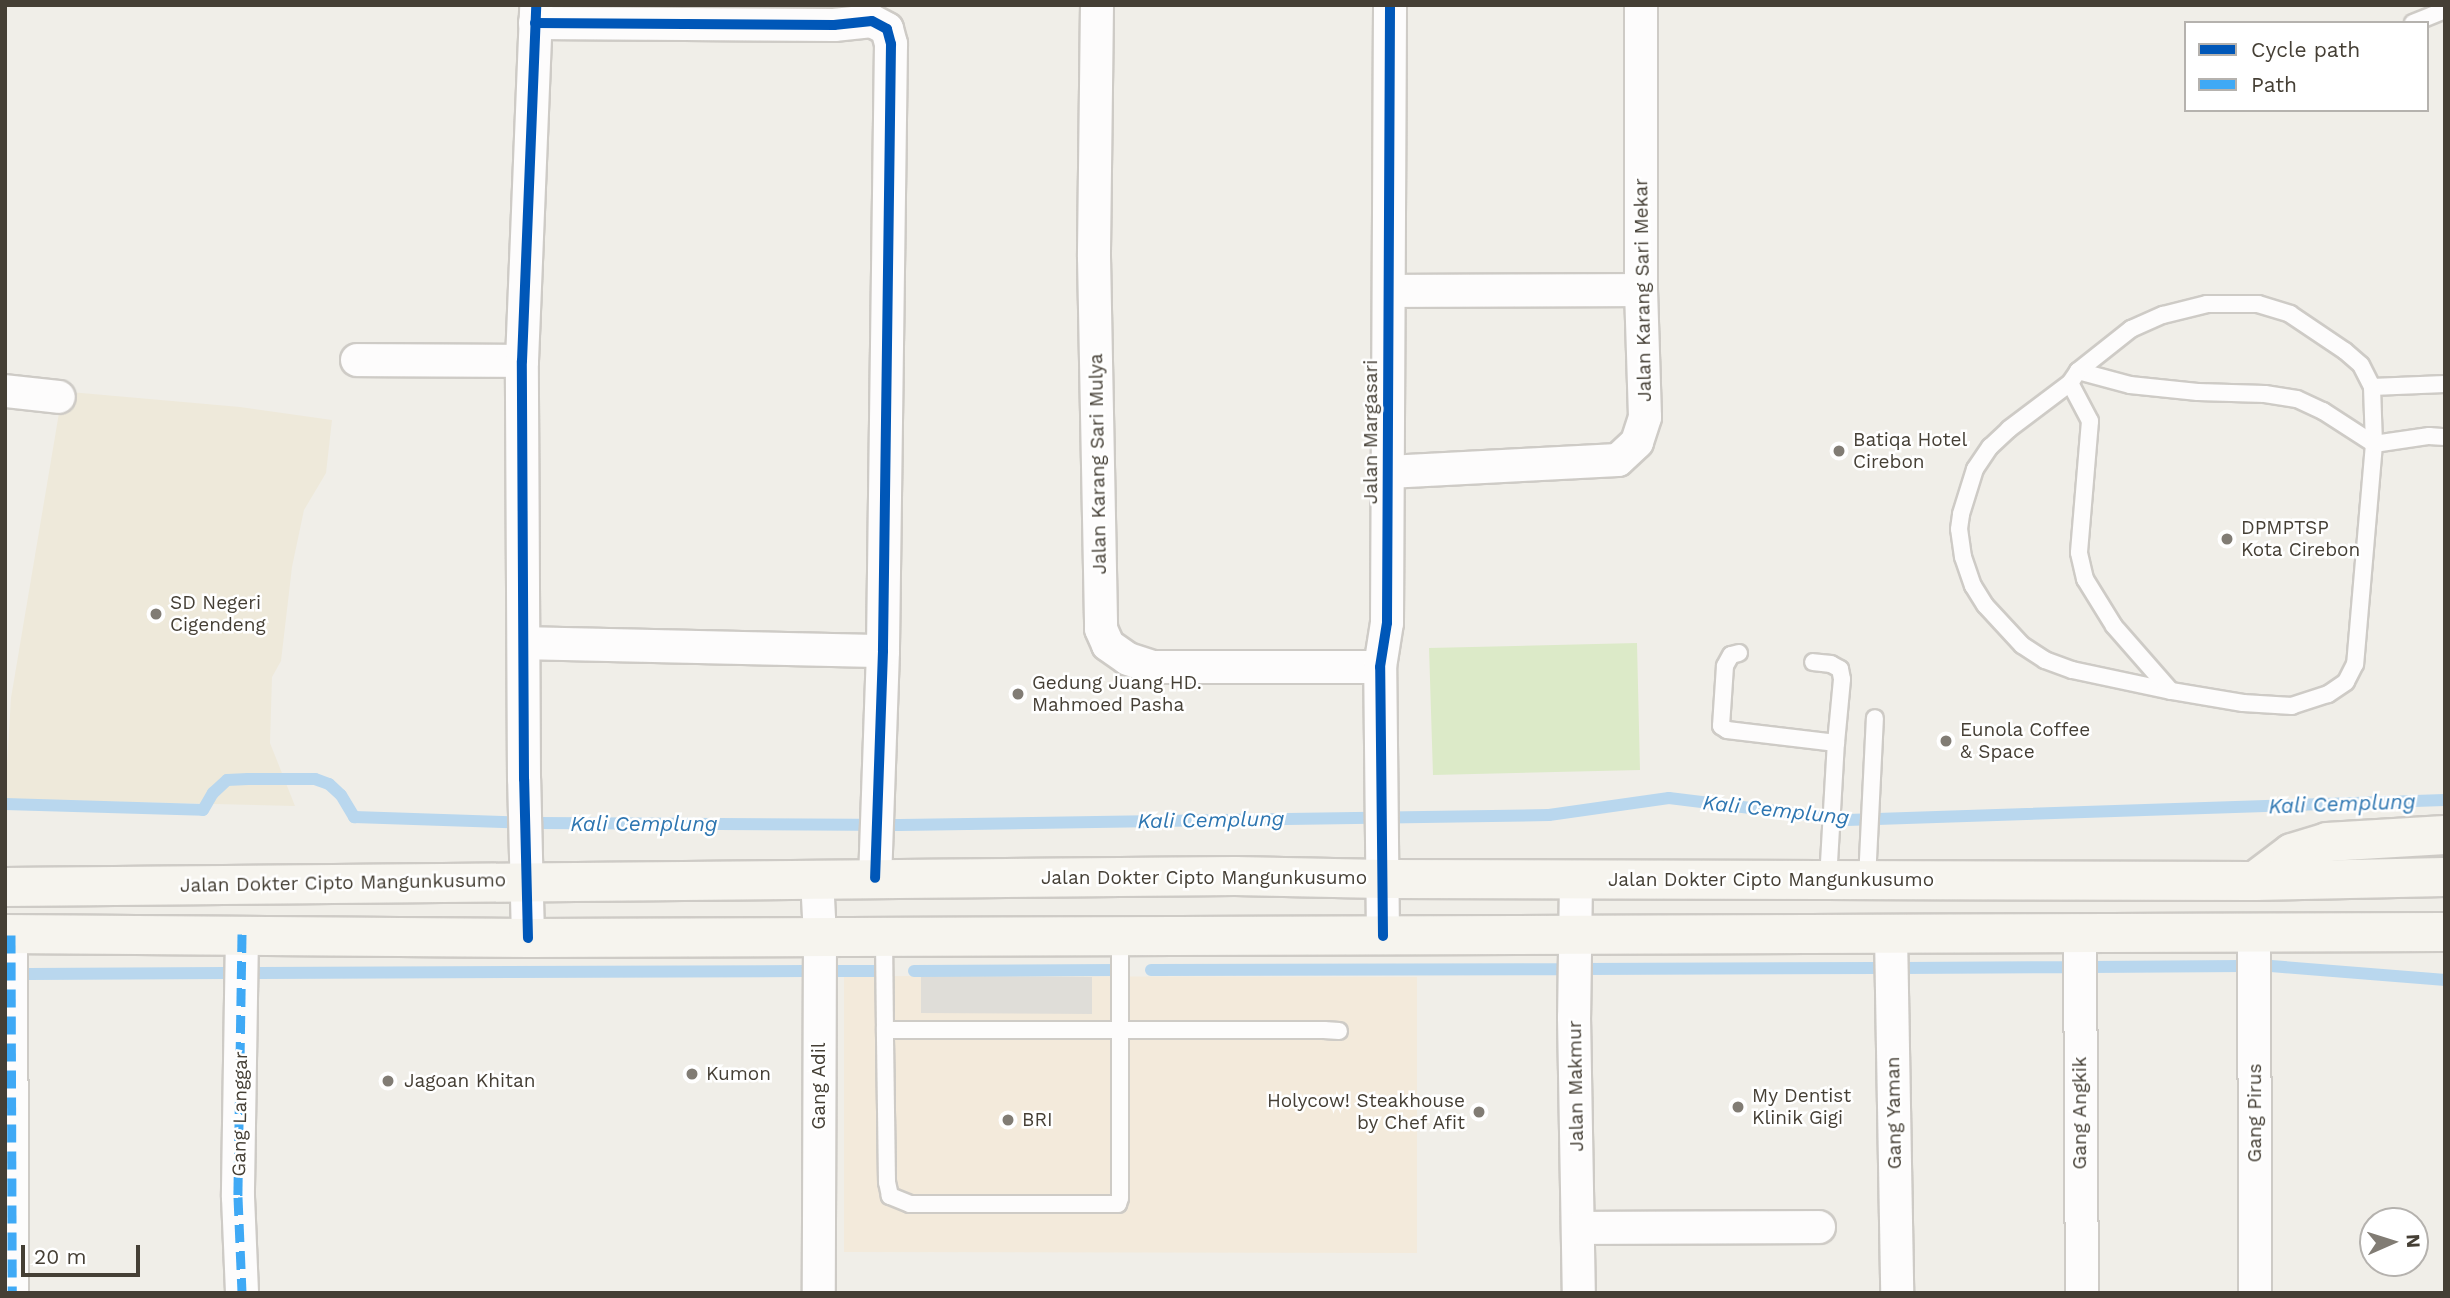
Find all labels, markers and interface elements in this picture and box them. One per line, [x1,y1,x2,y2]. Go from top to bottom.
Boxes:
legend [2184,21,2429,112]
text: Cycle path [2251,37,2360,62]
text: Path [2251,72,2297,97]
street label: Jalan Karang Sari Mekar [1630,178,1656,402]
street label: Jalan Karang Sari Mulya [1085,353,1111,575]
street label: Jalan Margasari [1360,360,1382,504]
place label: Batiqa Hotel Cirebon [1853,429,1968,473]
marker: Batiqa Hotel Cirebon [1831,443,1847,459]
place label: DPMPTSP Kota Cirebon [2241,517,2361,561]
marker: DPMPTSP Kota Cirebon [2219,531,2235,547]
place label: SD Negeri Cigendeng [170,592,266,636]
marker: SD Negeri Cigendeng [148,606,164,622]
place label: Gedung Juang HD. Mahmoed Pasha [1032,672,1202,716]
marker: Gedung Juang HD. Mahmoed Pasha [1010,686,1026,702]
place label: Eunola Coffee & Space [1960,719,2091,763]
marker: Eunola Coffee & Space [1938,733,1954,749]
water label: Kali Cemplung [2268,789,2416,819]
water label: Kali Cemplung [1701,790,1851,830]
water label: Kali Cemplung [1137,806,1285,834]
water label: Kali Cemplung [570,811,718,837]
street label: Jalan Dokter Cipto Mangunkusumo [1041,867,1367,889]
street label: Jalan Dokter Cipto Mangunkusumo [180,869,506,897]
street label: Jalan Dokter Cipto Mangunkusumo [1608,869,1934,891]
street label: Jalan Makmur [1563,1020,1589,1152]
street label: Gang Adil [808,1042,830,1130]
street label: Gang Langgar [228,1051,252,1177]
street label: Gang Yaman [1882,1056,1906,1170]
street label: Gang Angkik [2069,1056,2091,1170]
place label: Kumon [706,1063,771,1085]
street label: Gang Pirus [2244,1064,2266,1162]
marker: Kumon [684,1066,700,1082]
place label: Jagoan Khitan [404,1070,535,1092]
marker: Jagoan Khitan [378,1071,398,1091]
place label: My Dentist Klinik Gigi [1752,1085,1852,1129]
place label: Holycow! Steakhouse by Chef Afit [1267,1090,1465,1134]
marker: My Dentist Klinik Gigi [1730,1099,1746,1115]
marker: Holycow! Steakhouse by Chef Afit [1471,1104,1487,1120]
place label: BRI [1022,1109,1053,1131]
marker: BRI [1000,1112,1016,1128]
north arrow [2359,1207,2429,1277]
scale bar [24,1232,144,1276]
text: N [2402,1233,2425,1249]
text: 20 m [34,1244,86,1269]

